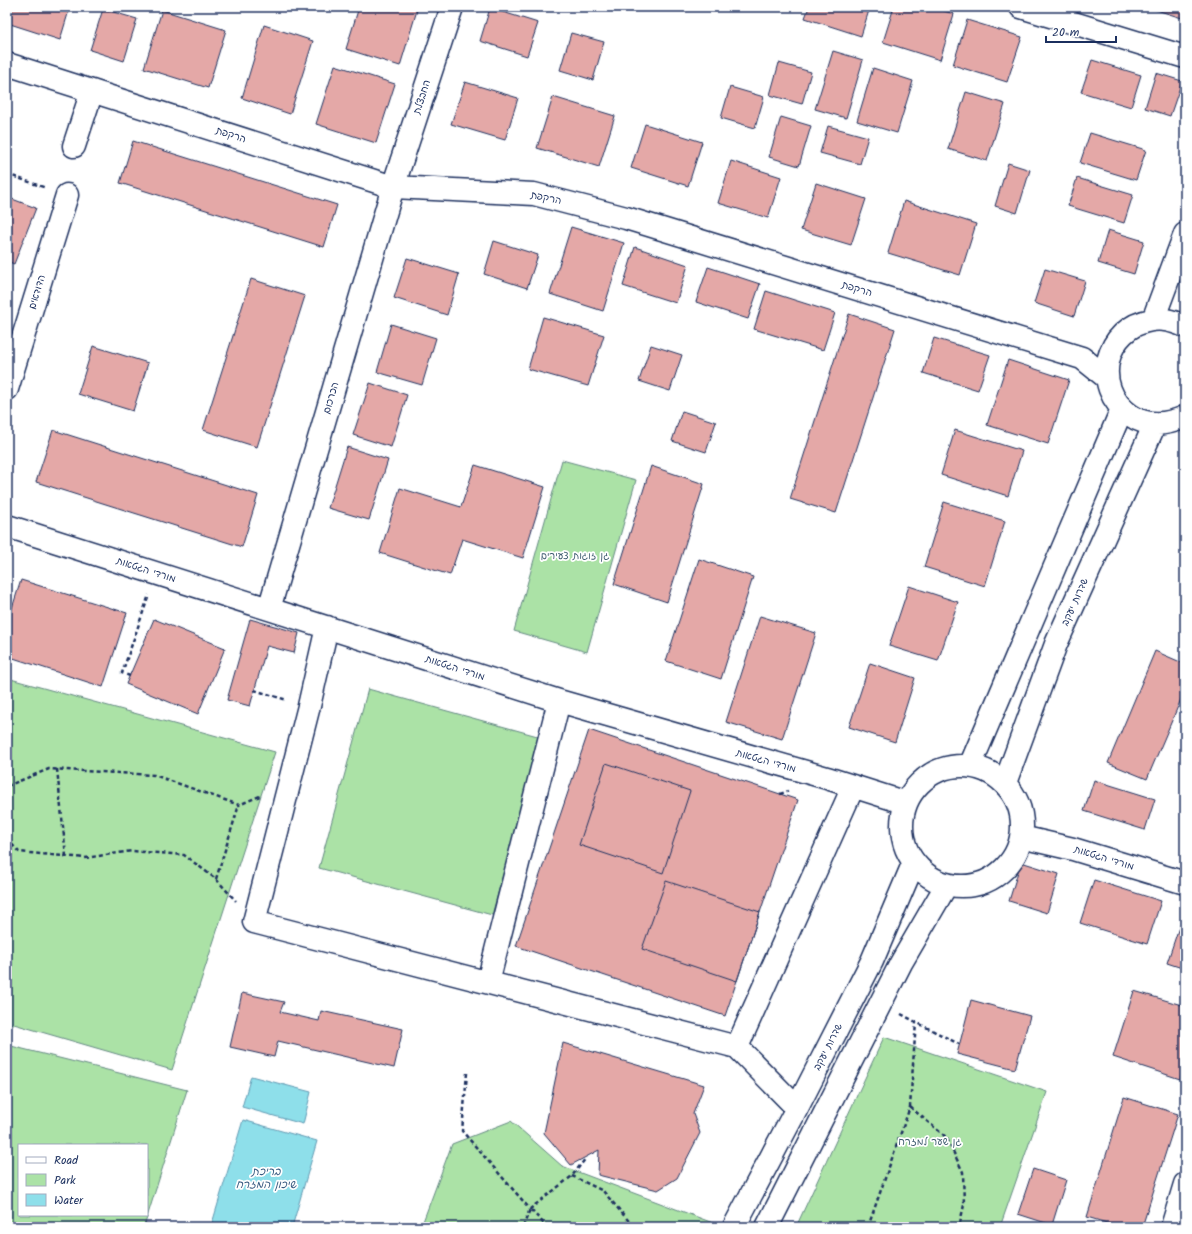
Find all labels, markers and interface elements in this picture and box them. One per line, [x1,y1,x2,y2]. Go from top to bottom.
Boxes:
scale bar [1046,18,1116,44]
text: 20 m [1052,23,1080,42]
street label: החבצלת [409,78,435,117]
street label: הרקפת [213,122,248,147]
street label: הרקפת [528,187,563,209]
street label: הדודאים [24,273,50,311]
street label: הרקפת [839,277,874,301]
street label: הכרכום [319,380,343,416]
park label: גן זוגות צעירים [541,548,609,564]
street label: מורדי הגטאות [113,553,178,587]
street label: שדרות יעקב [1057,575,1093,629]
street label: מורדי הגטאות [422,651,487,685]
street label: מורדי הגטאות [733,745,798,777]
street label: מורדי הגטאות [1071,841,1136,875]
street label: שדרות יעקב [809,1021,847,1073]
park label: גן שער למזרח [898,1134,962,1150]
legend [18,1144,148,1216]
text: Road [54,1151,79,1170]
water label: בריכת שיכון המזרח [236,1163,298,1194]
text: Park [54,1171,76,1190]
text: Water [54,1191,84,1210]

